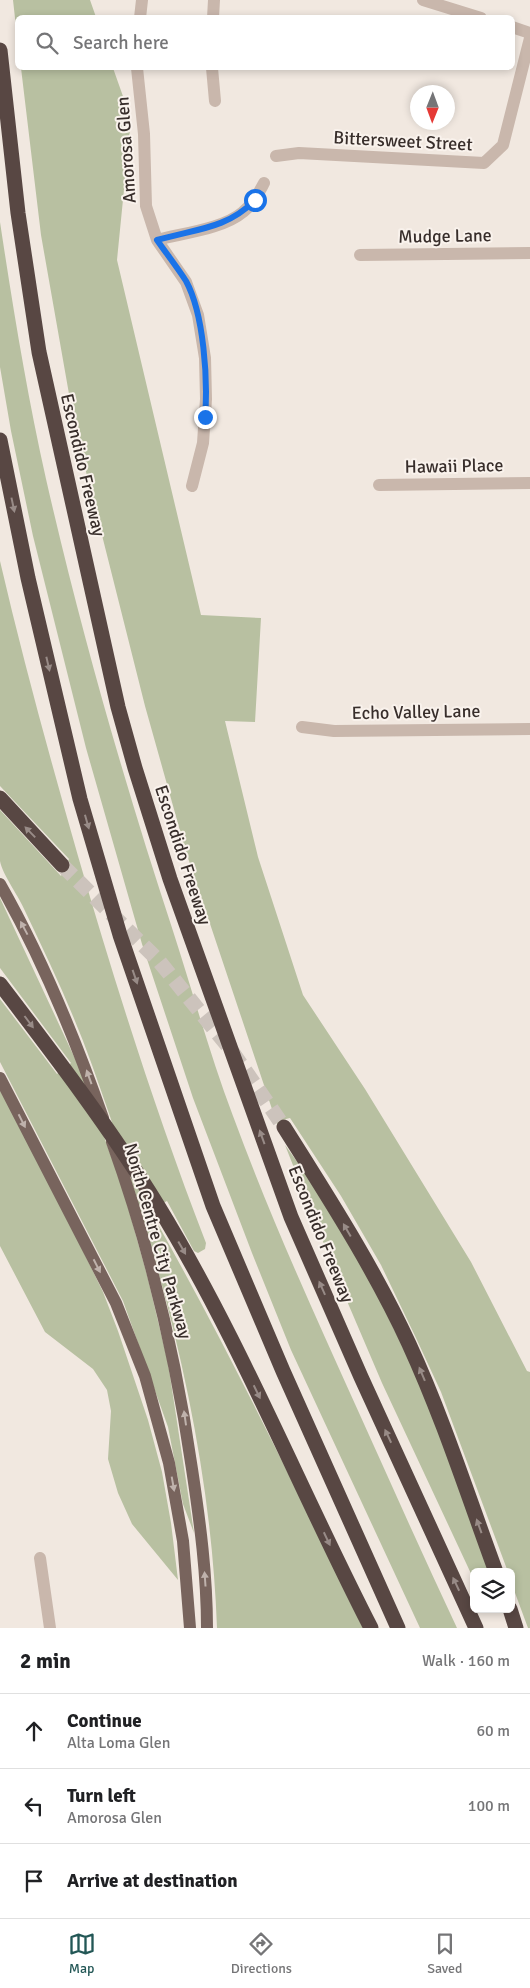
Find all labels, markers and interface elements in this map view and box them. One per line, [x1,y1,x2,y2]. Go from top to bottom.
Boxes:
search box [15,15,515,70]
icon: search [33,29,61,57]
text: Search here [73,31,169,55]
north arrow [410,85,455,130]
street label: Amorosa Glen [111,96,141,204]
street label: Bittersweet Street [333,126,473,156]
route start [244,189,267,212]
street label: Mudge Lane [398,224,492,248]
street label: Escondido Freeway [56,391,110,539]
route end [194,406,217,429]
street label: Hawaii Place [404,454,504,478]
one-way arrow [9,498,17,514]
one-way arrow [44,656,52,671]
street label: Echo Valley Lane [351,700,481,724]
street label: Escondido Freeway [150,782,216,928]
one-way arrow [83,814,91,829]
one-way arrow [24,826,36,838]
one-way arrow [20,921,28,935]
one-way arrow [131,970,139,985]
one-way arrow [24,1015,35,1028]
one-way arrow [85,1069,93,1084]
one-way arrow [18,1114,26,1128]
one-way arrow [258,1129,266,1144]
street label: North Centre City Parkway [119,1140,197,1342]
street label: Escondido Freeway [283,1162,359,1306]
one-way arrow [343,1223,352,1236]
one-way arrow [178,1242,187,1255]
one-way arrow [93,1258,101,1273]
one-way arrow [317,1281,325,1295]
one-way arrow [417,1367,425,1381]
one-way arrow [253,1385,261,1400]
one-way arrow [181,1410,189,1426]
one-way arrow [384,1429,392,1443]
one-way arrow [169,1477,177,1493]
one-way arrow [475,1518,483,1533]
one-way arrow [323,1532,331,1546]
map controls [470,1568,515,1613]
button: layers [470,1568,515,1613]
one-way arrow [200,1571,208,1587]
one-way arrow [452,1577,460,1591]
text: 2 min [20,1648,71,1674]
text: Walk · 160 m [422,1651,510,1671]
text: Continue [67,1709,142,1733]
icon: ahead [20,1717,48,1745]
text: 60 m [476,1721,510,1741]
text: Alta Loma Glen [67,1733,171,1753]
text: Turn left [67,1784,136,1808]
icon: left [20,1792,48,1820]
text: 100 m [468,1796,510,1816]
text: Amorosa Glen [67,1808,162,1828]
icon: arrive [20,1867,48,1895]
text: Arrive at destination [67,1869,238,1893]
tab: Map [68,1930,96,1977]
tab: Directions [231,1930,292,1977]
tab: Saved [427,1930,462,1977]

